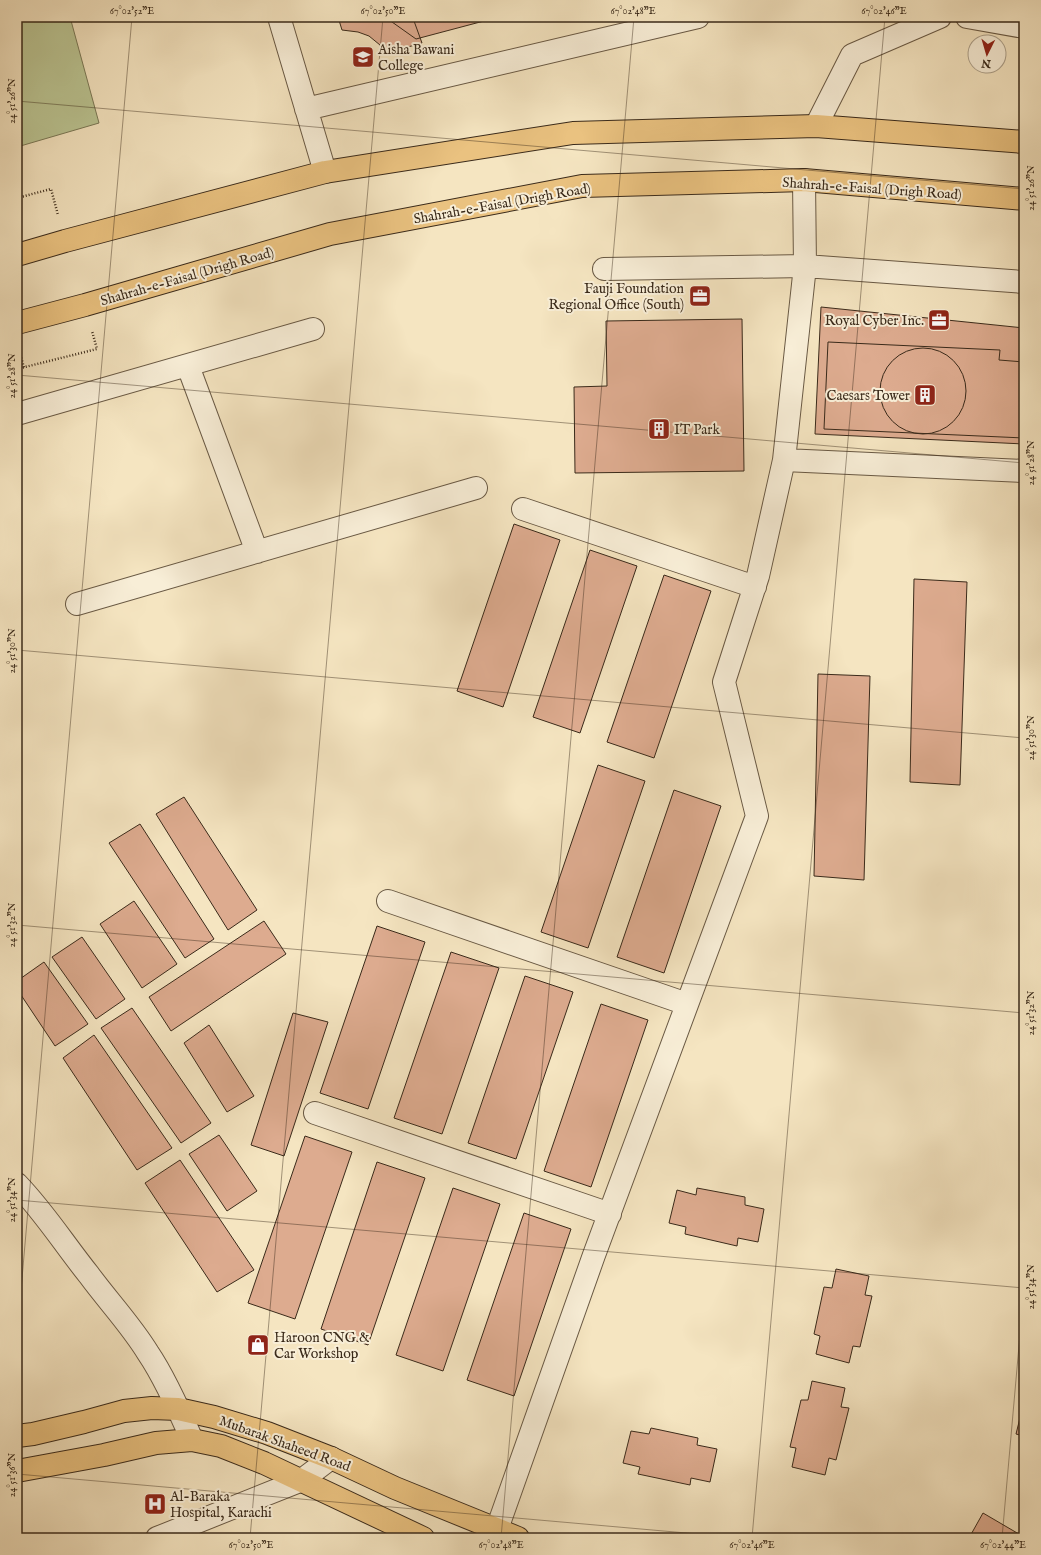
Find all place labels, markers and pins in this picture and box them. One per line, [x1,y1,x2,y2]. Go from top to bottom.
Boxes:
place label: Aisha Bawani College [377,41,455,75]
school or university icon: Aisha Bawani College [350,44,376,70]
place label: Fauji Foundation Regional Office (South) [548,280,685,314]
office icon: Fauji Foundation Regional Office (South) [687,283,713,309]
office icon: Royal Cyber Inc. [926,307,952,333]
place label: Royal Cyber Inc. [825,312,924,330]
building icon: Caesars Tower [912,382,938,408]
place label: Caesars Tower [826,387,910,405]
building icon: IT Park [646,416,672,442]
place label: IT Park [674,421,720,439]
place label: Haroon CNG & Car Workshop [274,1329,370,1363]
shop icon: Haroon CNG & Car Workshop [245,1332,271,1358]
place label: Al-Baraka Hospital, Karachi [169,1488,272,1522]
hospital icon: Al-Baraka Hospital, Karachi [142,1491,168,1517]

